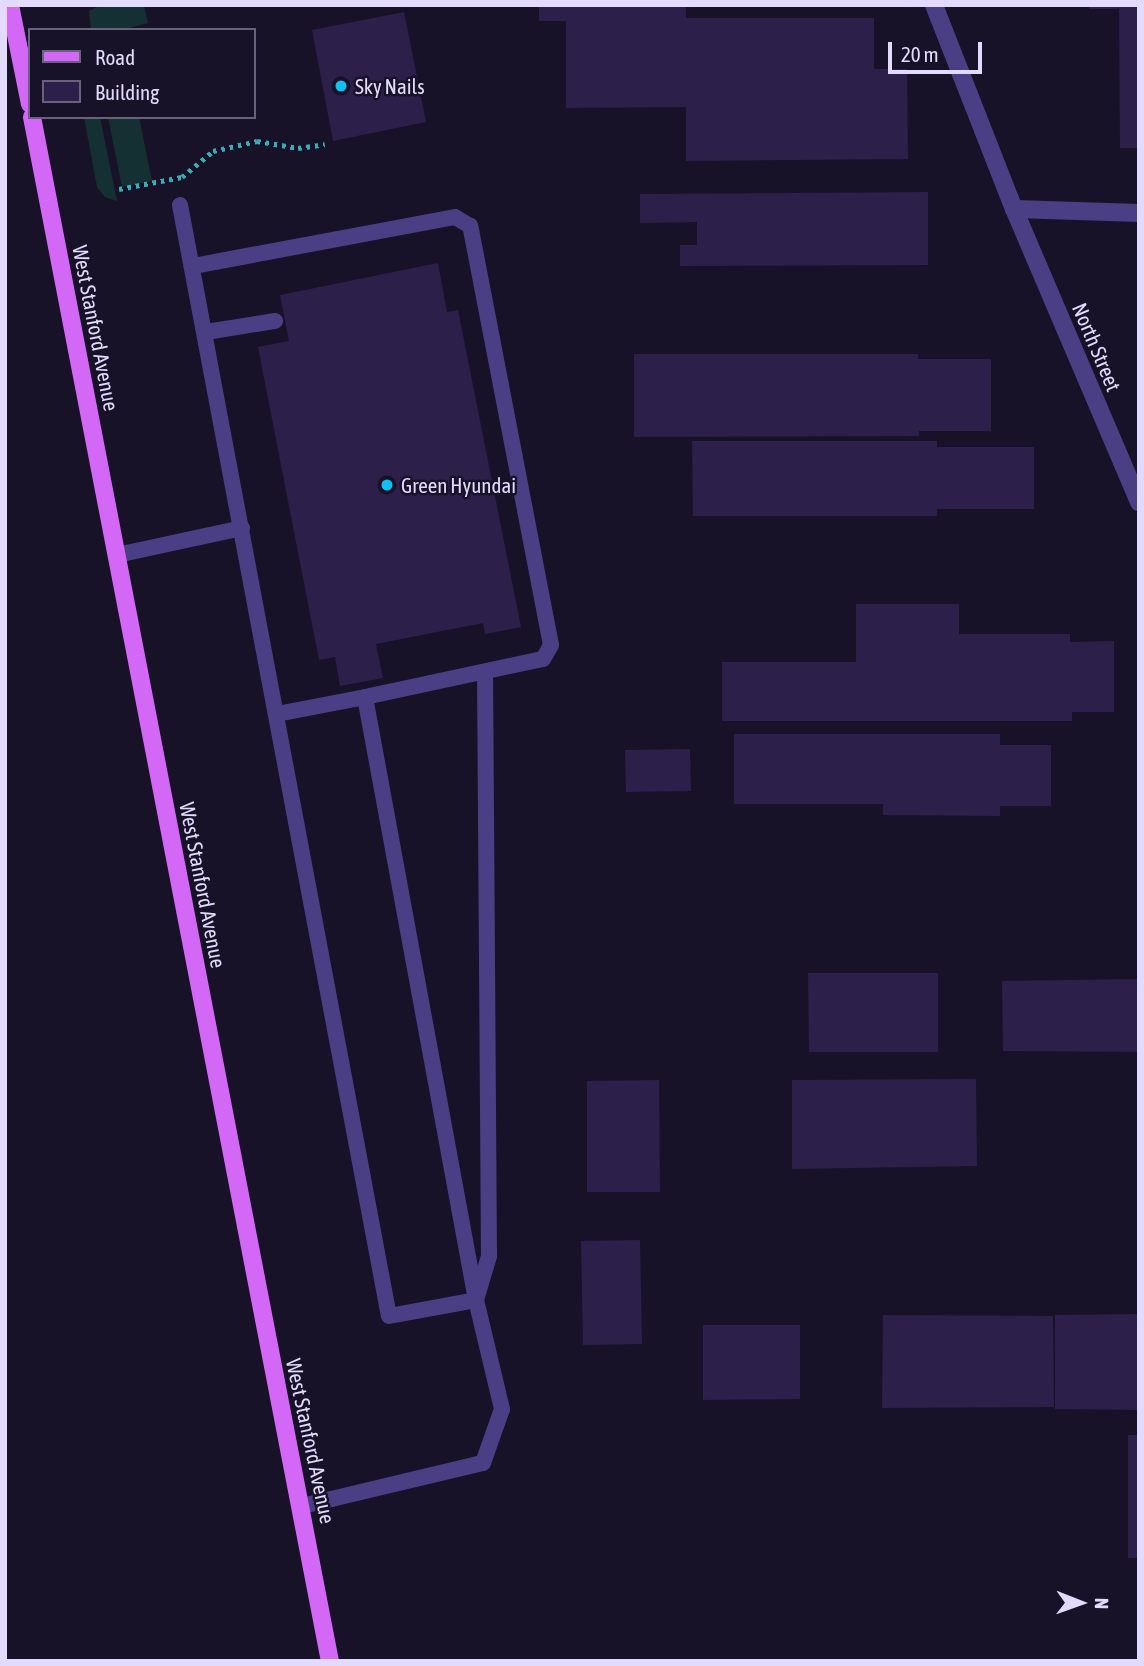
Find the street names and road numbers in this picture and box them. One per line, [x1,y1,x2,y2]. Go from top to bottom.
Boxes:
street label: West Stanford Avenue [68,243,124,413]
street label: North Street [1067,299,1127,395]
street label: West Stanford Avenue [175,800,231,970]
street label: West Stanford Avenue [281,1356,341,1526]

